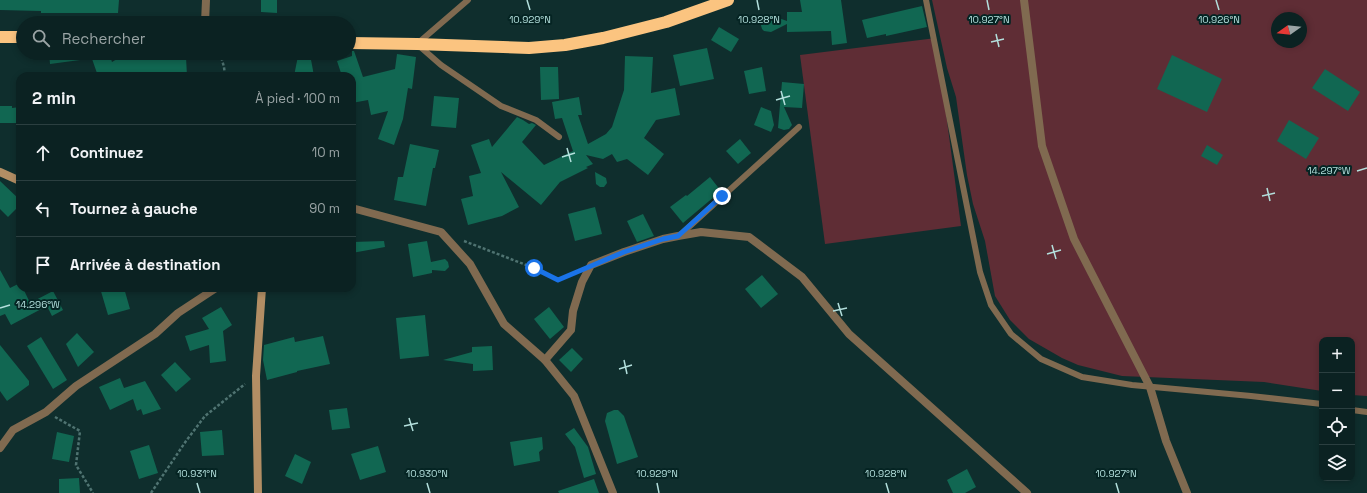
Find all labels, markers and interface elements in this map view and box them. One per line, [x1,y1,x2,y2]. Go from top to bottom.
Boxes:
north arrow [1271,12,1307,48]
text: 10.929°N [509,13,551,26]
text: 10.928°N [738,13,780,26]
text: 10.927°N [968,13,1010,26]
text: 10.926°N [1198,13,1240,26]
search box [16,16,356,60]
icon: search [30,27,52,49]
text: Rechercher [62,29,145,48]
text: 2 min [32,87,76,109]
text: À pied · 100 m [255,90,340,107]
icon: ahead [32,142,54,164]
text: Continuez [70,143,143,162]
text: 10 m [312,144,340,161]
text: 14.297°W [1307,164,1351,177]
route end [713,187,731,205]
icon: left [32,198,54,220]
text: Tournez à gauche [70,199,198,218]
text: 90 m [309,200,340,217]
icon: arrive [32,254,54,276]
text: Arrivée à destination [70,255,220,274]
route start [525,259,543,277]
text: 14.296°W [16,298,60,311]
map controls [1319,337,1355,481]
button: + [1319,337,1355,373]
button: − [1319,373,1355,409]
button: locate [1319,409,1355,445]
button: layers [1319,445,1355,481]
text: 10.931°N [177,467,217,480]
text: 10.930°N [406,467,448,480]
text: 10.929°N [636,467,678,480]
text: 10.928°N [865,467,907,480]
text: 10.927°N [1095,467,1137,480]

